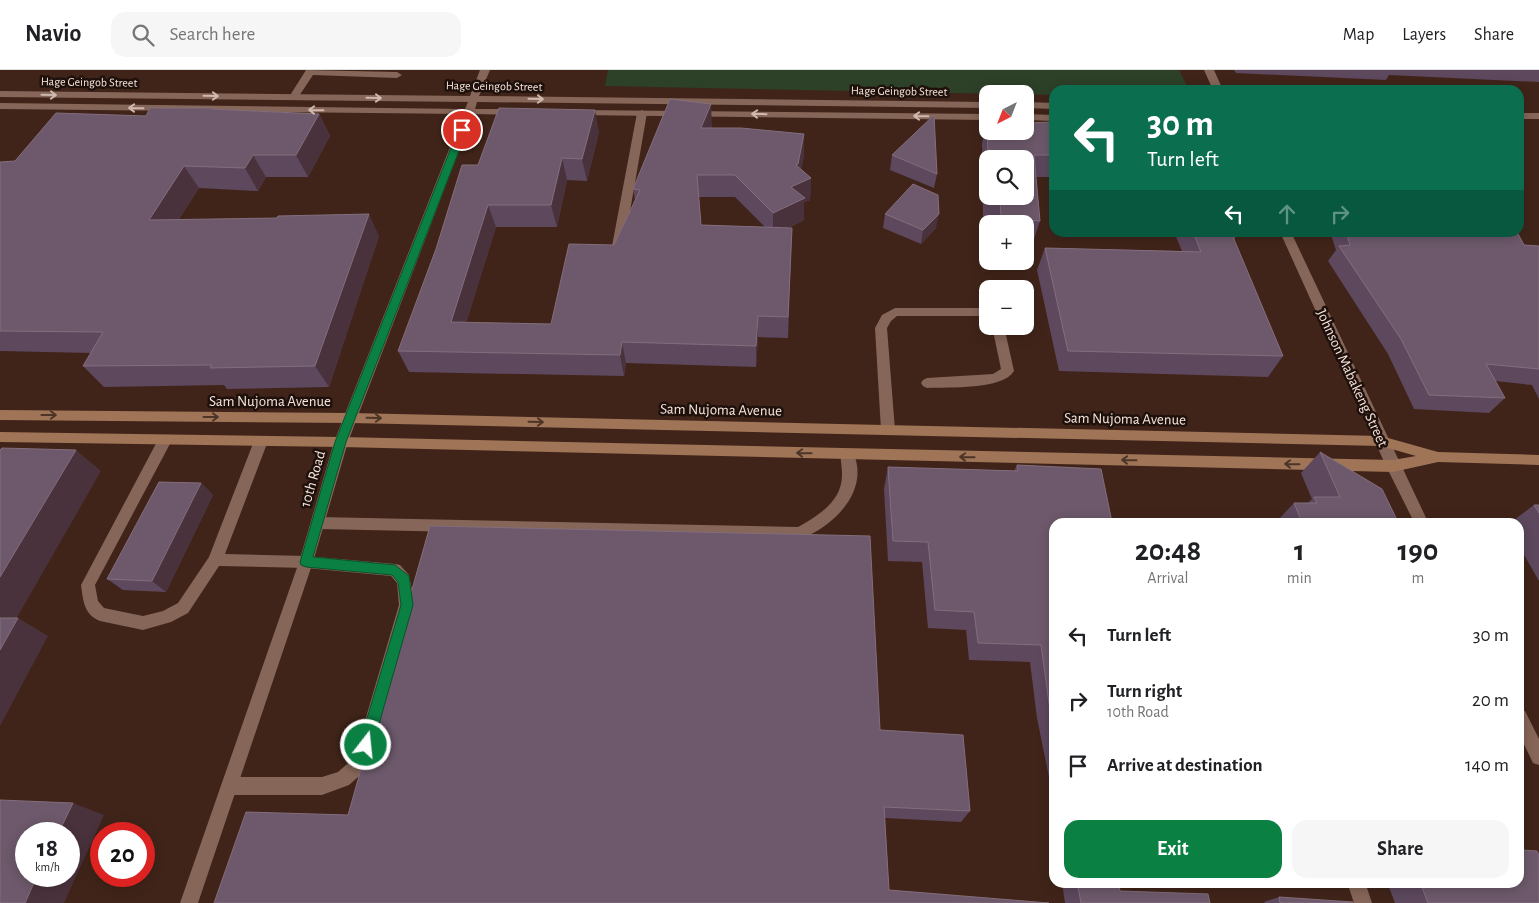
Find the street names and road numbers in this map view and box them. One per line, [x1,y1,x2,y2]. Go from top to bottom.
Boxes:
street label: Hage Geingob Street [41,75,138,89]
street label: Hage Geingob Street [446,79,543,93]
street label: Hage Geingob Street [851,84,948,98]
street label: Johnson Mabakeng Street [1314,307,1391,449]
street label: Sam Nujoma Avenue [209,394,331,409]
street label: Sam Nujoma Avenue [660,401,782,419]
street label: Sam Nujoma Avenue [1064,410,1186,428]
street label: 10th Road [298,449,328,509]

